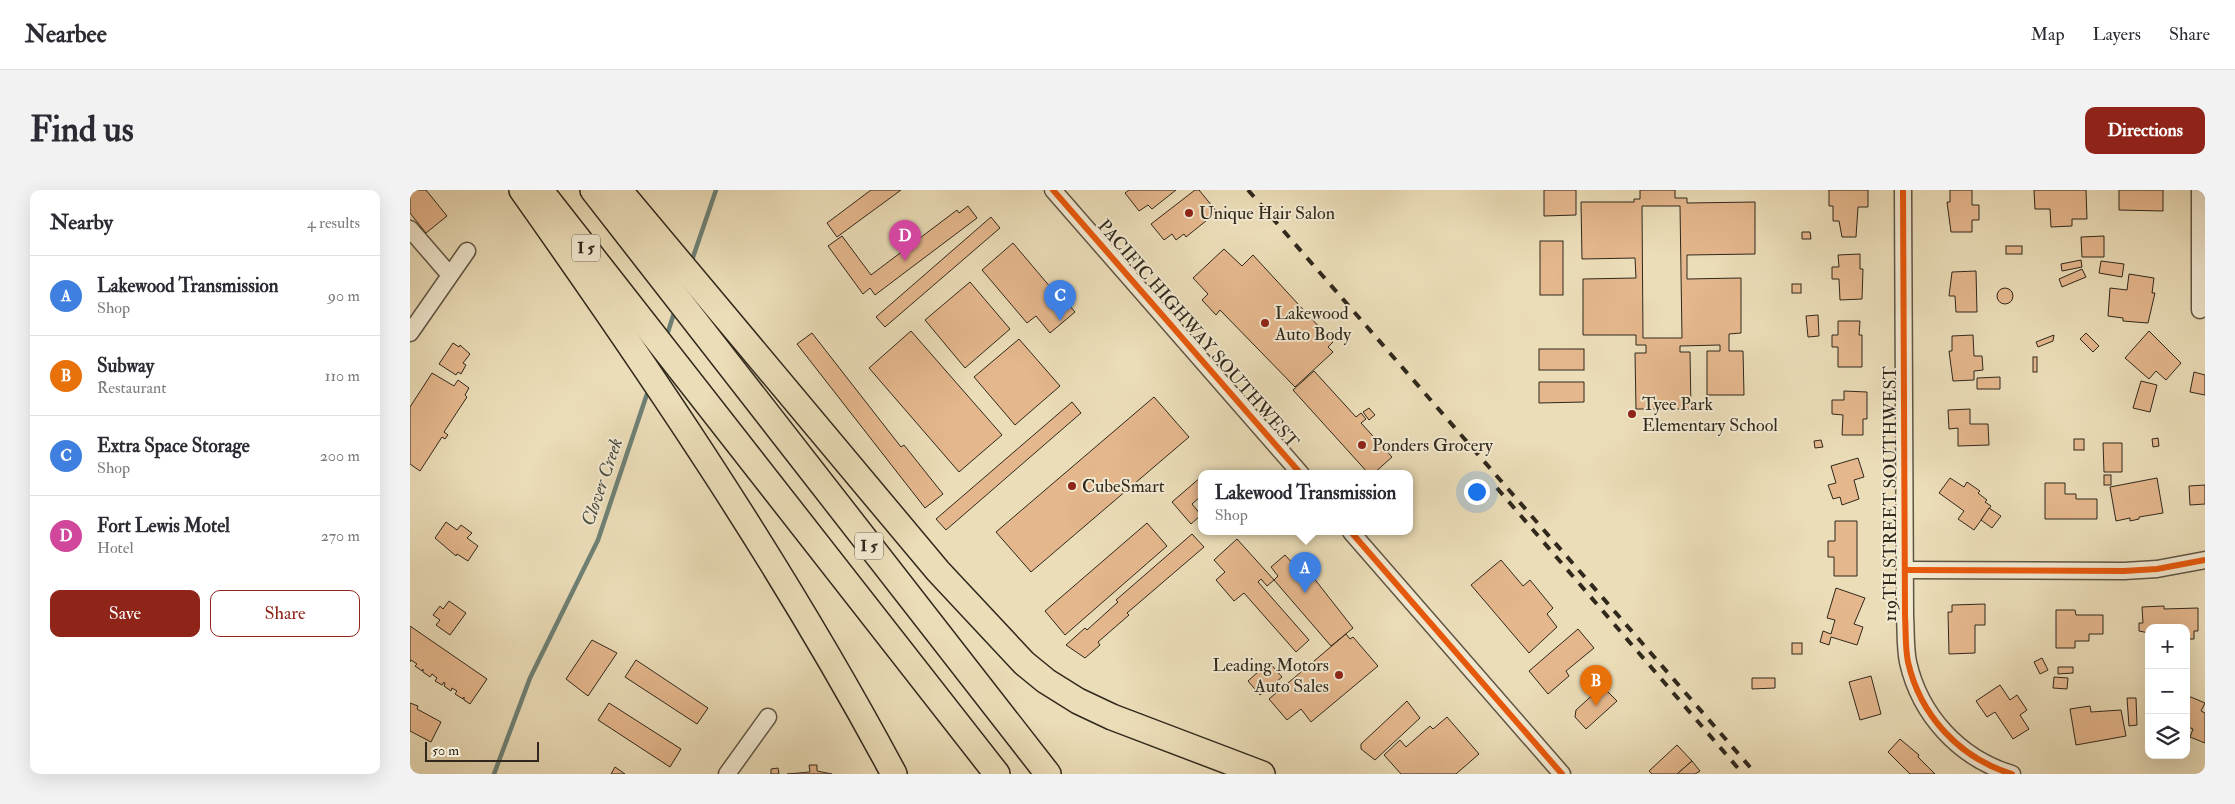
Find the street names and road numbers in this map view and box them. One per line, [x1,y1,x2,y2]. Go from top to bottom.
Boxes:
street label: PACIFIC HIGHWAY SOUTHWEST [1092,215,1304,454]
road number: I 5 [572,234,600,262]
street label: 119TH STREET SOUTHWEST [1879,366,1902,622]
road number: I 5 [855,532,883,560]

